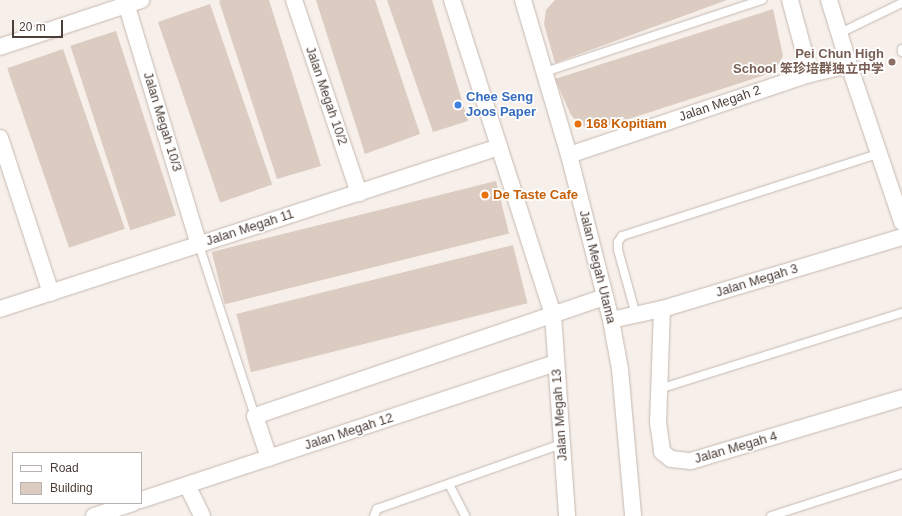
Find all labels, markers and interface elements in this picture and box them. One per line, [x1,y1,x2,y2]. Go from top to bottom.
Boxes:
scale bar [14,12,65,38]
text: 20 m [19,20,46,34]
street label: Jalan Megah 10/2 [302,45,350,147]
place label: Pei Chun High School 笨珍培群独立中学 [733,47,884,78]
marker: Pei Chun High School 笨珍培群独立中学 [887,57,897,67]
street label: Jalan Megah 10/3 [139,70,185,174]
street label: Jalan Megah 2 [677,83,763,125]
place label: Chee Seng Joos Paper [466,90,536,121]
marker: Chee Seng Joos Paper [453,100,463,110]
place label: 168 Kopitiam [586,116,667,132]
marker: 168 Kopitiam [573,119,583,129]
place label: De Taste Cafe [493,187,578,203]
marker: De Taste Cafe [480,190,490,200]
street label: Jalan Megah 11 [204,206,296,250]
street label: Jalan Megah Utama [575,209,619,325]
street label: Jalan Megah 3 [714,261,800,301]
street label: Jalan Megah 13 [549,368,571,462]
street label: Jalan Megah 12 [303,410,395,454]
street label: Jalan Megah 4 [693,429,779,467]
legend [12,452,142,504]
text: Road [50,461,79,475]
text: Building [50,481,93,495]

